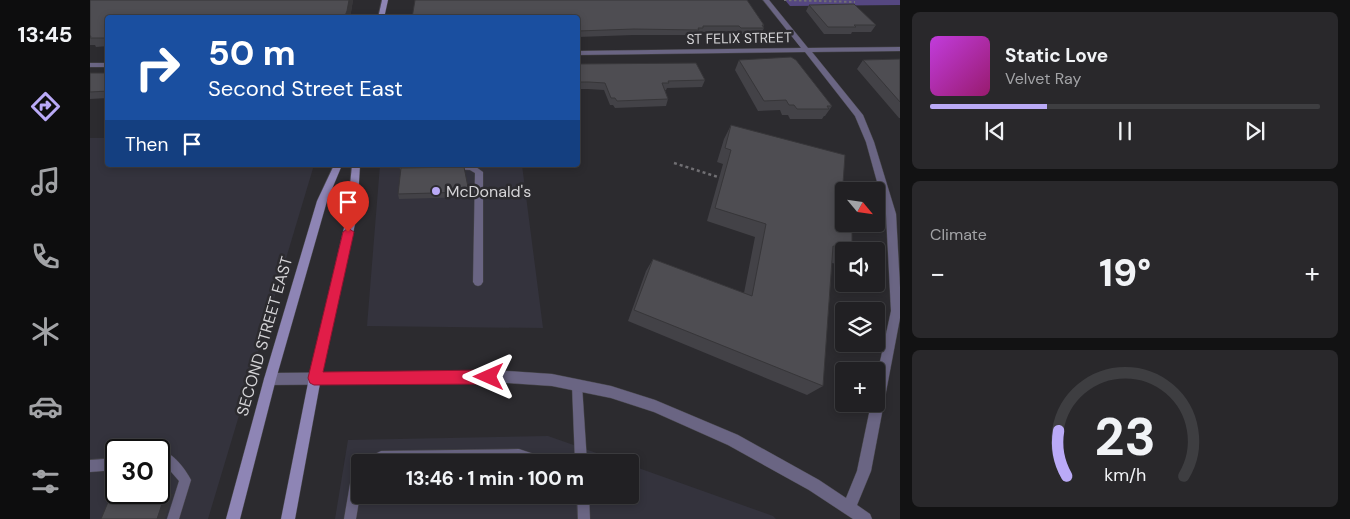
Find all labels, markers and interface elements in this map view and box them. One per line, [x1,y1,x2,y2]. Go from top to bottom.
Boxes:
text: 13:45 [18,20,72,49]
street label: ST FELIX STREET [686,28,792,48]
text: 50 m [208,30,296,76]
icon: right [125,35,190,100]
text: Static Love [1005,43,1108,68]
text: Velvet Ray [1005,68,1081,89]
text: Second Street East [208,74,403,103]
icon: directions [28,89,63,124]
icon: previous [981,117,1009,145]
icon: pause [1111,117,1139,145]
icon: next [1241,117,1269,145]
icon: arrive [178,130,206,158]
text: Then [125,132,168,157]
icon: music [28,164,63,199]
pin [327,181,369,232]
place label: McDonald's [446,181,531,202]
north arrow [835,182,885,232]
map controls [835,182,885,412]
marker: McDonald's [430,185,442,197]
icon: arrive [334,188,362,216]
text: Climate [930,224,987,245]
icon: phone [28,239,63,274]
button: sound [835,242,885,292]
text: 19° [1099,248,1151,298]
street label: SECOND STREET EAST [232,254,297,418]
text: − [930,255,945,292]
text: + [1305,255,1320,292]
button: layers [835,302,885,352]
icon: climate [28,314,63,349]
position arrow [462,350,514,402]
button: + [835,362,885,412]
icon: car [28,389,63,424]
text: 23 [1094,403,1156,471]
speed limit sign: 30 [105,439,170,504]
text: km/h [1104,463,1146,487]
icon: filters [28,464,63,499]
text: 13:46 · 1 min · 100 m [406,466,584,491]

